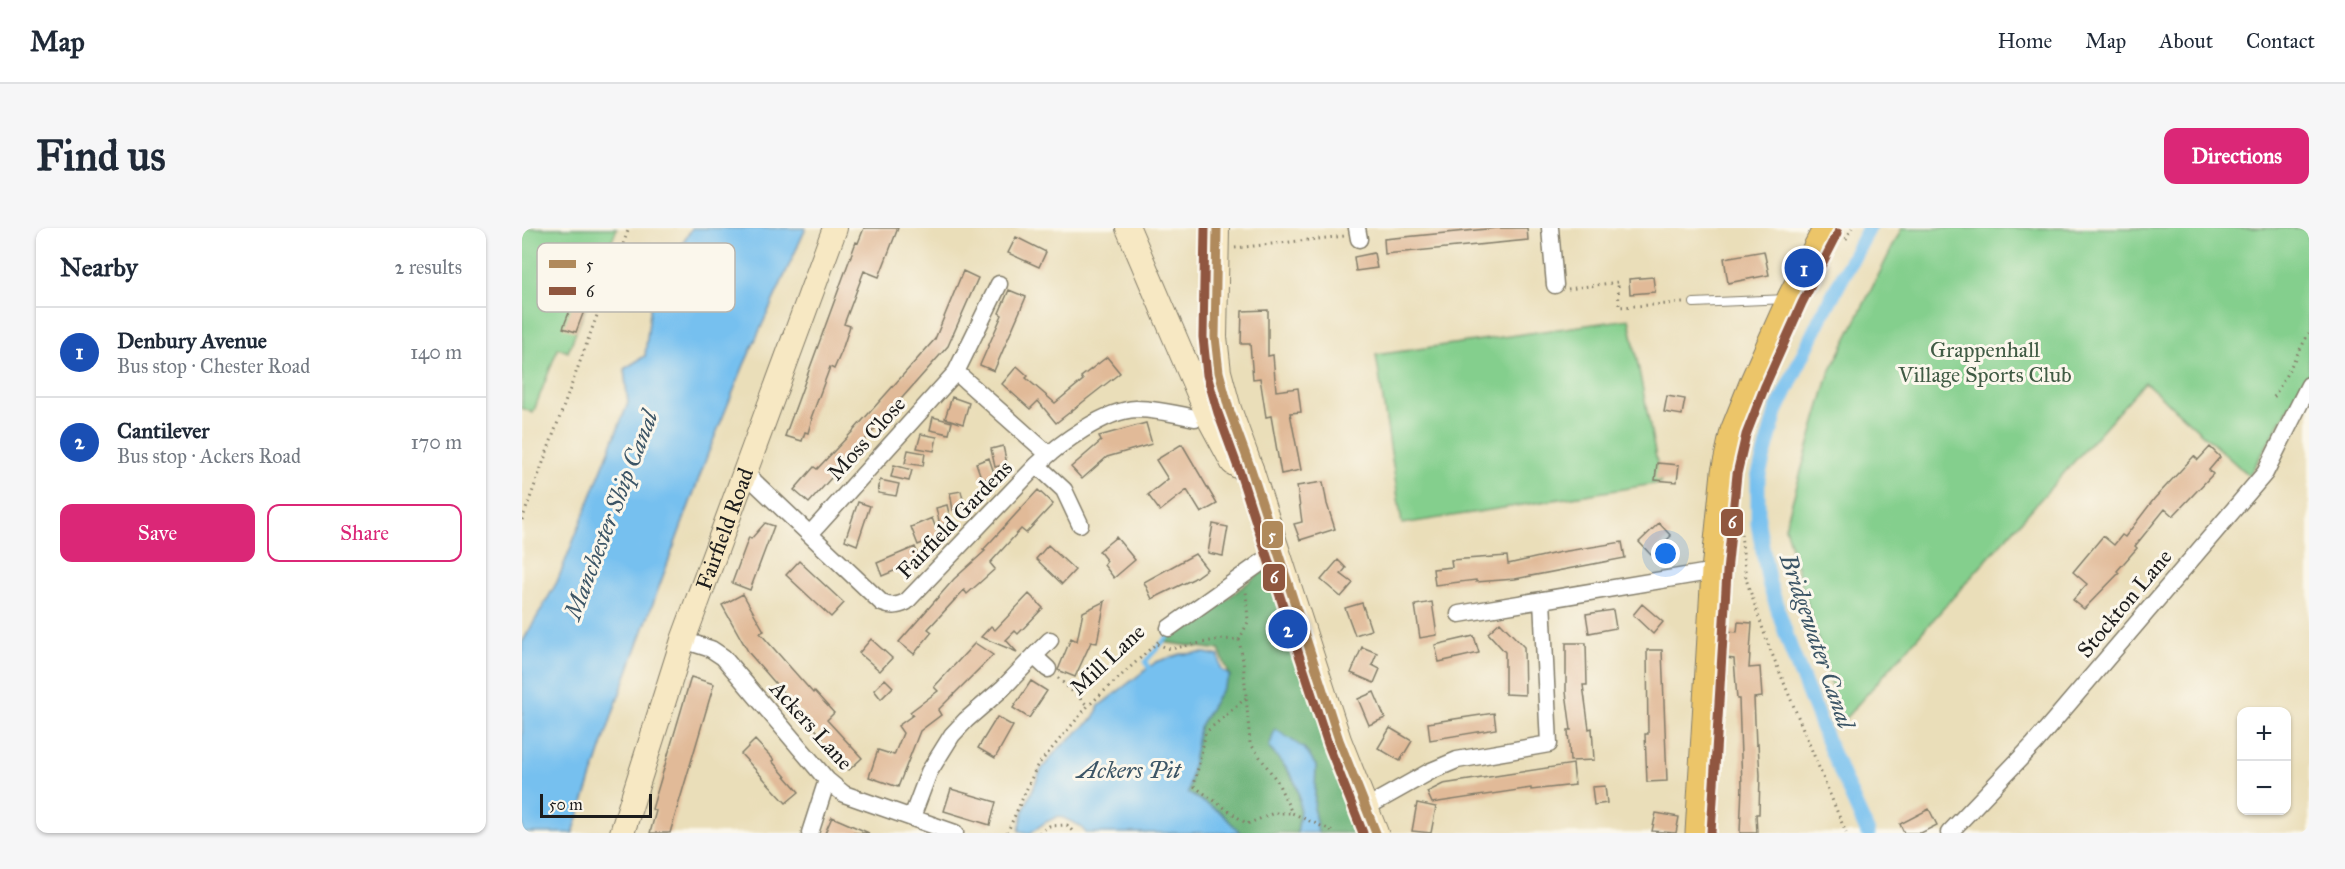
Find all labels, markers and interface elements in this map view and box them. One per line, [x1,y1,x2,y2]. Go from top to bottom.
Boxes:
text: Map [30,24,85,59]
text: Home [1997,28,2052,54]
text: Map [2085,28,2126,54]
text: About [2159,28,2213,54]
text: Contact [2246,28,2315,54]
button: Directions [2164,128,2309,184]
text: Find us [36,130,166,182]
legend [537,243,735,312]
pin: 1 [1784,246,1824,291]
text: Nearby [60,251,138,283]
text: 2 results [394,255,462,279]
text: 5 [586,255,594,274]
text: 6 [586,282,595,301]
text: Denbury Avenue [117,327,267,354]
park label: Grappenhall Village Sports Club [1897,336,2072,388]
text: 1 [76,340,83,364]
text: 140 m [410,340,462,364]
text: Bus stop · Chester Road [117,354,310,378]
street label: Moss Close [822,391,911,486]
water label: Manchester Ship Canal [557,404,666,625]
text: Cantilever [117,417,210,444]
text: 2 [75,430,84,454]
text: 170 m [411,430,462,454]
text: Bus stop · Ackers Road [117,444,301,468]
street label: Fairfield Gardens [891,454,1018,584]
street label: Fairfield Road [690,464,759,594]
button: Save [60,504,255,562]
button: Share [267,504,462,562]
line badge: 6 [1720,508,1744,537]
text: 6 [1728,513,1737,532]
line badge: 5 [1261,520,1284,549]
text: 5 [1268,526,1276,545]
your location [1651,539,1680,568]
street label: Stockton Lane [2071,544,2178,663]
water label: Bridgewater Canal [1773,549,1862,735]
line badge: 6 [1262,563,1286,592]
text: 6 [1270,568,1279,587]
pin: 2 [1268,606,1308,652]
street label: Mill Lane [1064,618,1150,701]
street label: Ackers Lane [764,674,859,776]
map controls [2237,707,2291,815]
button: + [2237,707,2291,761]
water label: Ackers Pit [1074,755,1182,785]
button: − [2237,761,2291,815]
scale bar [540,791,652,818]
text: 50 m [549,795,583,814]

